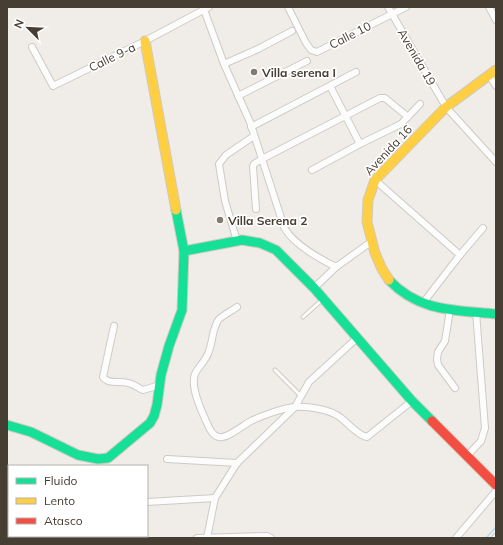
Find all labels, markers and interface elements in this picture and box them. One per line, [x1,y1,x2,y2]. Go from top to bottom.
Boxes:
north arrow [8,8,48,48]
text: N [11,17,27,31]
street label: Calle 10 [327,18,373,52]
street label: Avenida 19 [395,26,439,88]
street label: Calle 9-a [86,39,138,75]
place label: Villa serena I [261,65,336,80]
marker: Villa serena I [249,67,259,77]
street label: Avenida 16 [361,122,415,178]
place label: Villa Serena 2 [227,213,307,228]
marker: Villa Serena 2 [215,215,225,225]
legend [8,465,148,537]
text: Fluido [44,473,78,488]
text: Lento [44,493,75,508]
text: Atasco [44,513,83,528]

